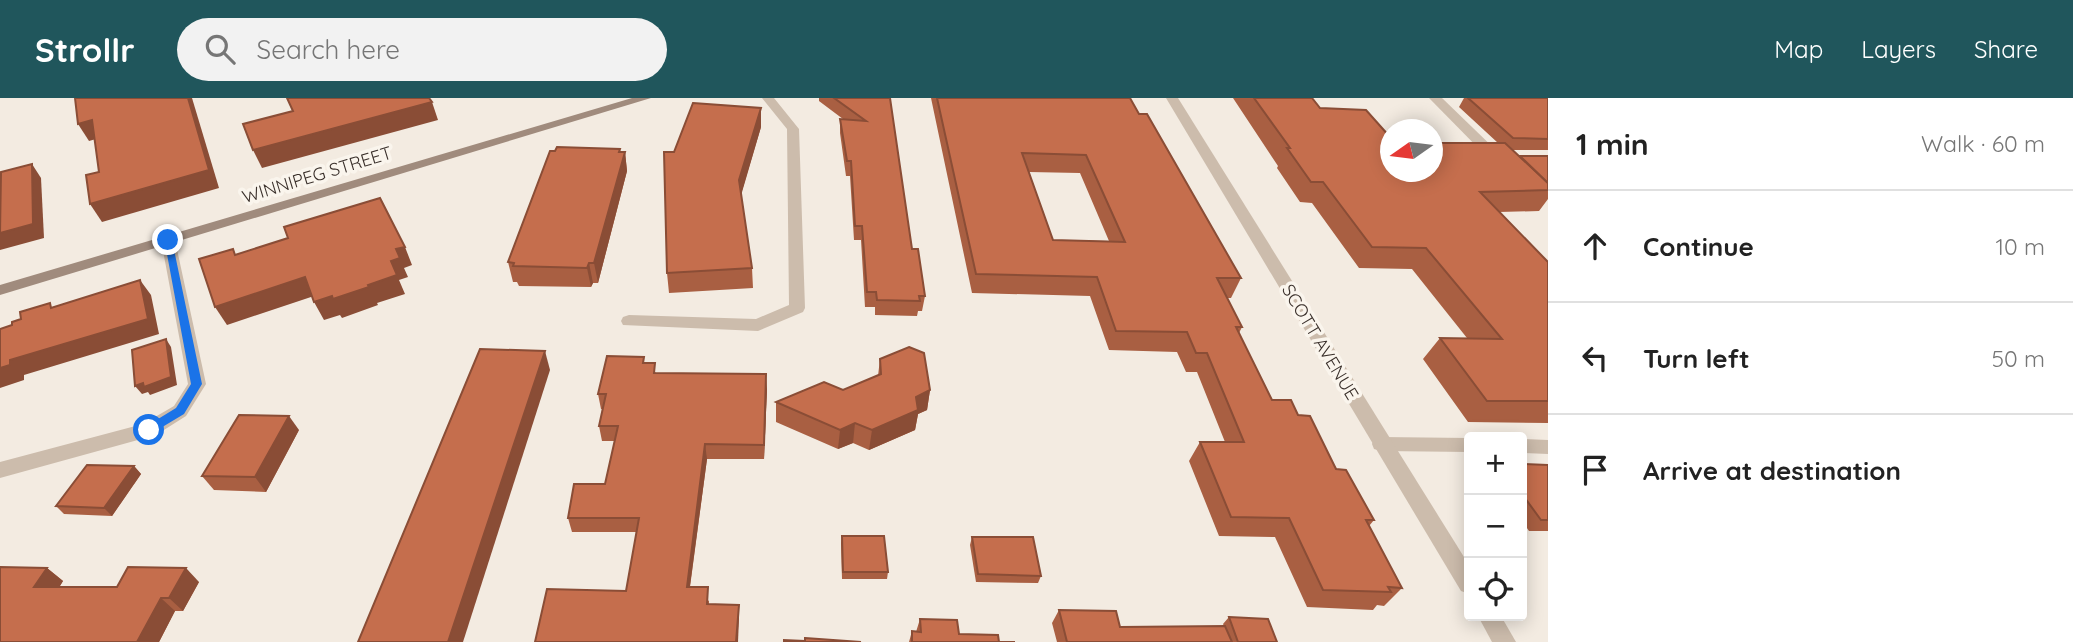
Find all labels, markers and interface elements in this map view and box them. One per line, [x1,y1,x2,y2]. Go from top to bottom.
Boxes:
search box [177,18,667,81]
text: Strollr [35,29,135,70]
icon: search [201,30,239,68]
text: Search here [257,33,400,66]
text: Map [1774,34,1823,64]
text: Layers [1861,34,1936,64]
text: Share [1974,34,2038,64]
north arrow [1380,119,1443,182]
text: 1 min [1576,125,1649,163]
text: Walk · 60 m [1921,129,2045,158]
street label: WINNIPEG STREET [239,141,395,208]
route end [152,224,183,255]
icon: ahead [1576,227,1614,265]
text: Continue [1643,230,1754,263]
text: 10 m [1996,232,2045,261]
street label: SCOTT AVENUE [1277,280,1364,404]
icon: left [1576,339,1614,377]
text: Turn left [1643,342,1750,375]
text: 50 m [1992,344,2045,373]
route start [133,414,164,445]
map controls [1464,432,1527,621]
button: + [1464,432,1527,495]
icon: arrive [1576,451,1614,489]
text: Arrive at destination [1643,454,1901,487]
button: − [1464,495,1527,558]
button: locate [1464,558,1527,621]

